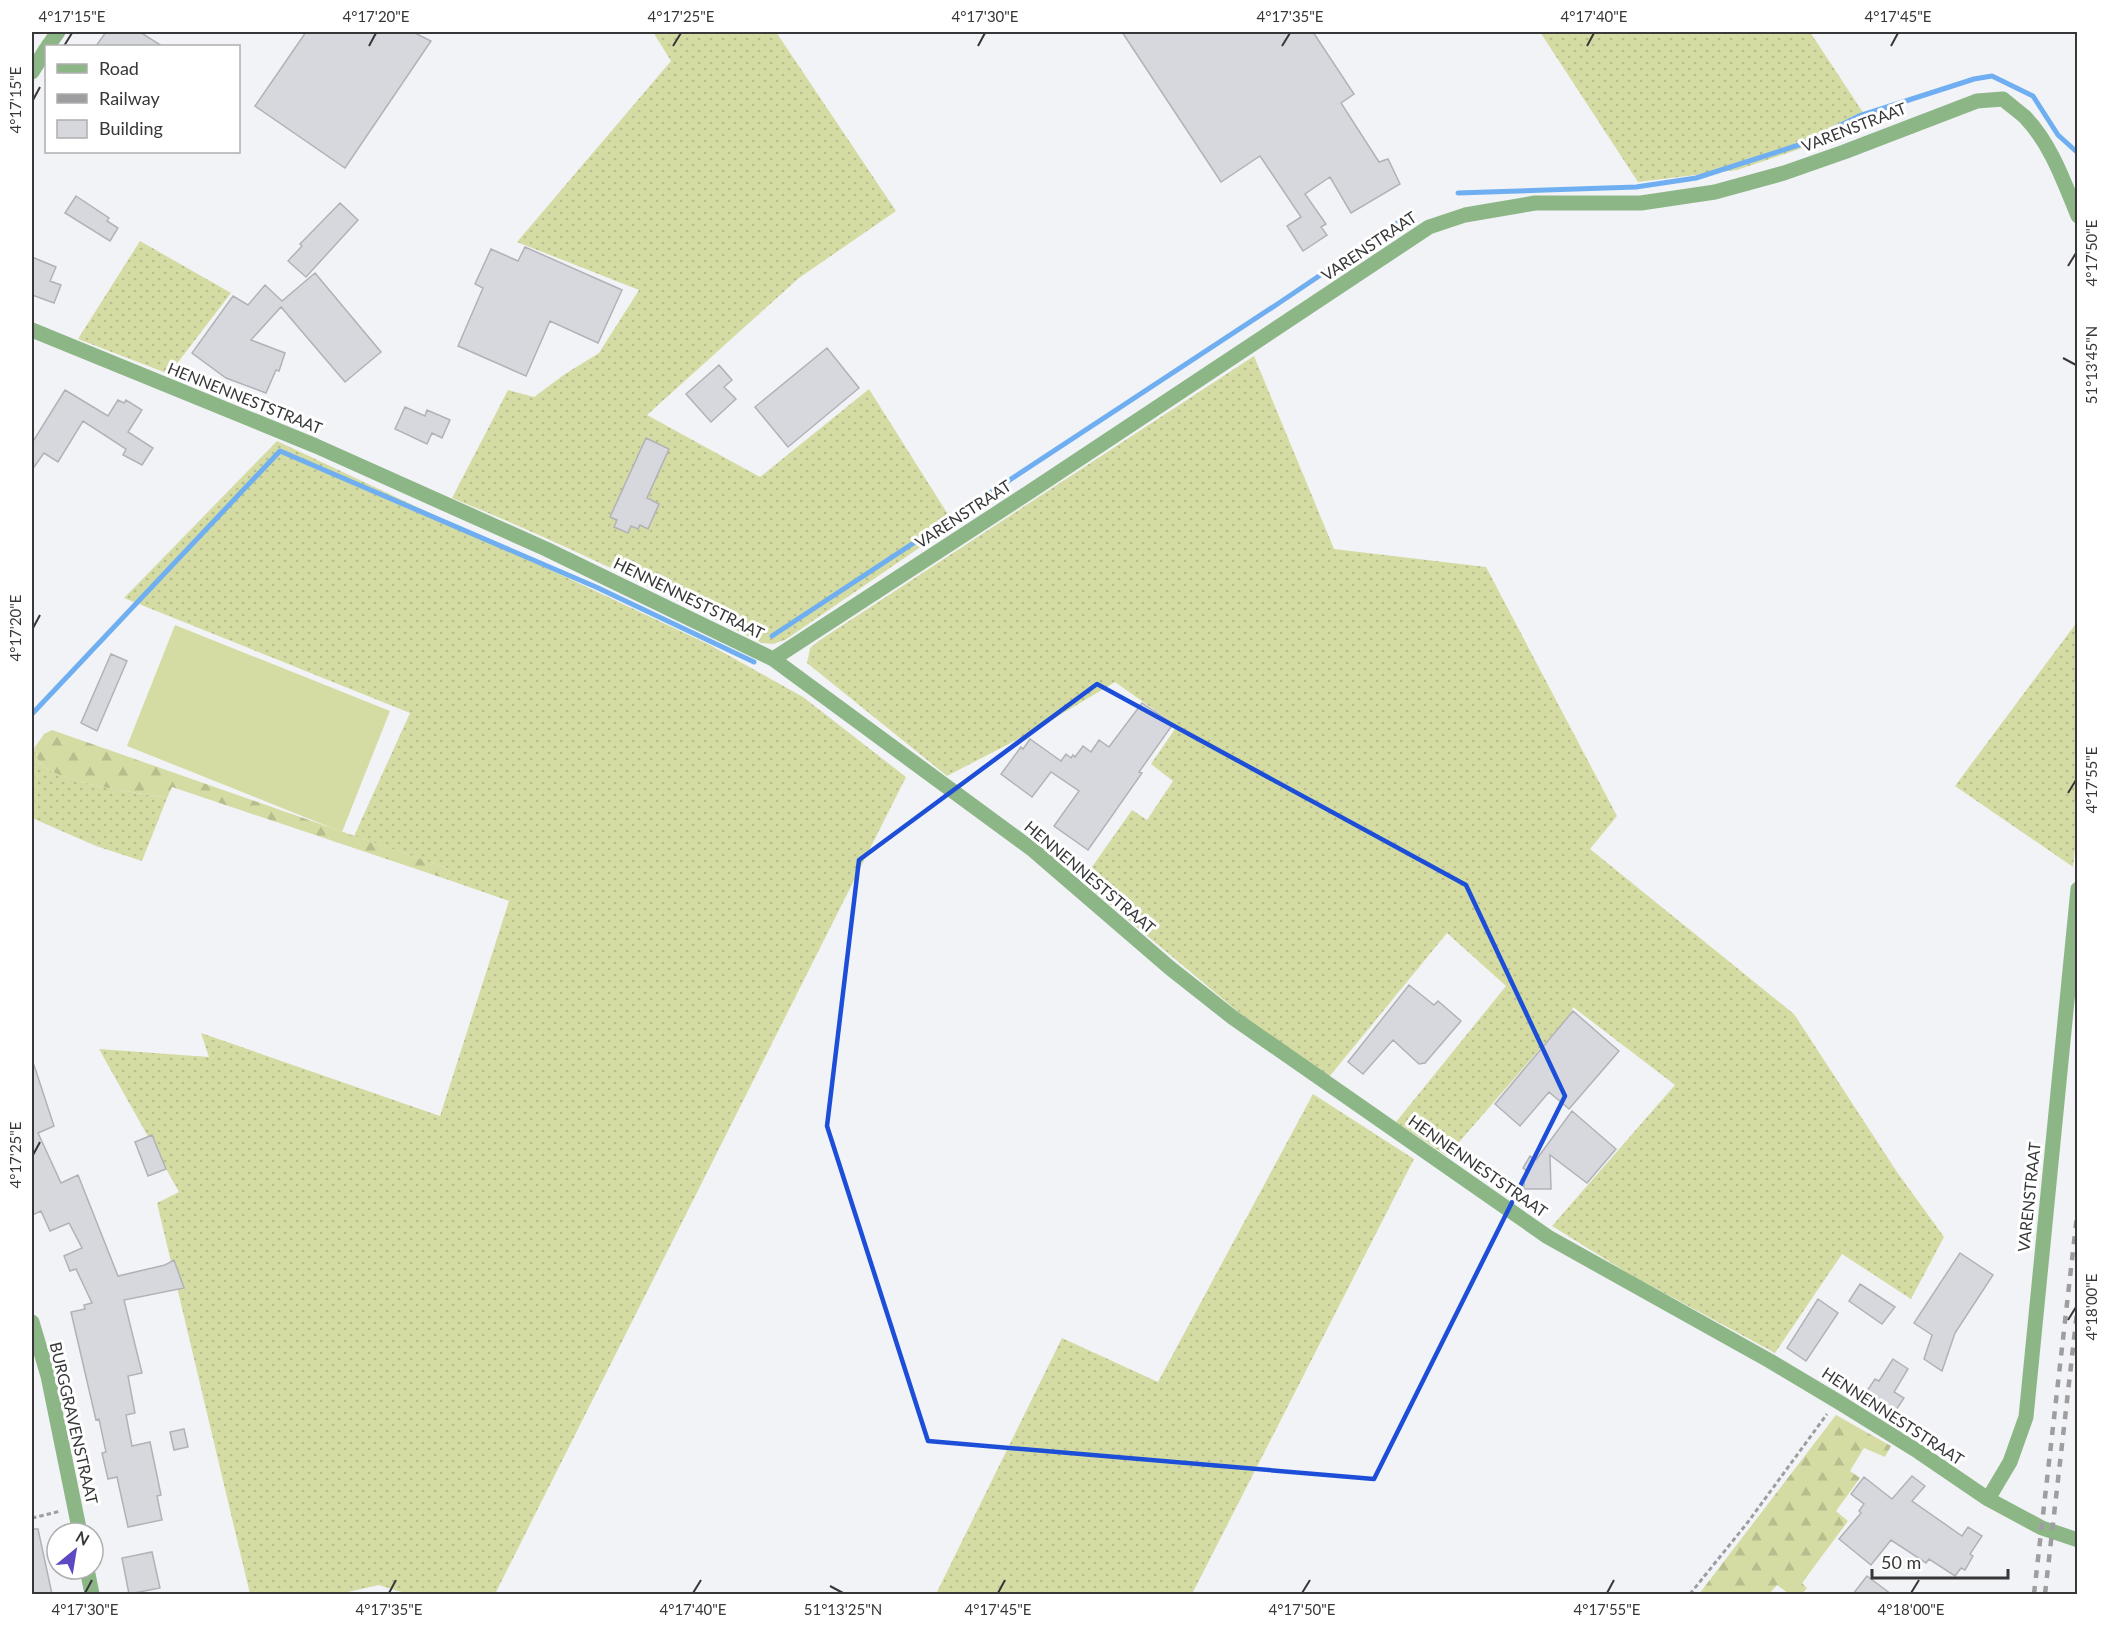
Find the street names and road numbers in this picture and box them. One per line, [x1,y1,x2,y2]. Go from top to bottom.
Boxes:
street label: VARENSTRAAT [1799,98,1909,155]
street label: VARENSTRAAT [1318,207,1420,284]
street label: HENNENNESTSTRAAT [165,358,326,437]
street label: VARENSTRAAT [911,475,1015,552]
street label: HENNENNESTSTRAAT [611,553,768,642]
street label: HENNENNESTSTRAAT [1021,816,1160,937]
street label: HENNENNESTSTRAAT [1405,1110,1552,1221]
street label: VARENSTRAAT [2013,1141,2044,1253]
street label: BURGGRAVENSTRAAT [47,1340,103,1506]
street label: HENNENNESTSTRAAT [1819,1363,1968,1469]

